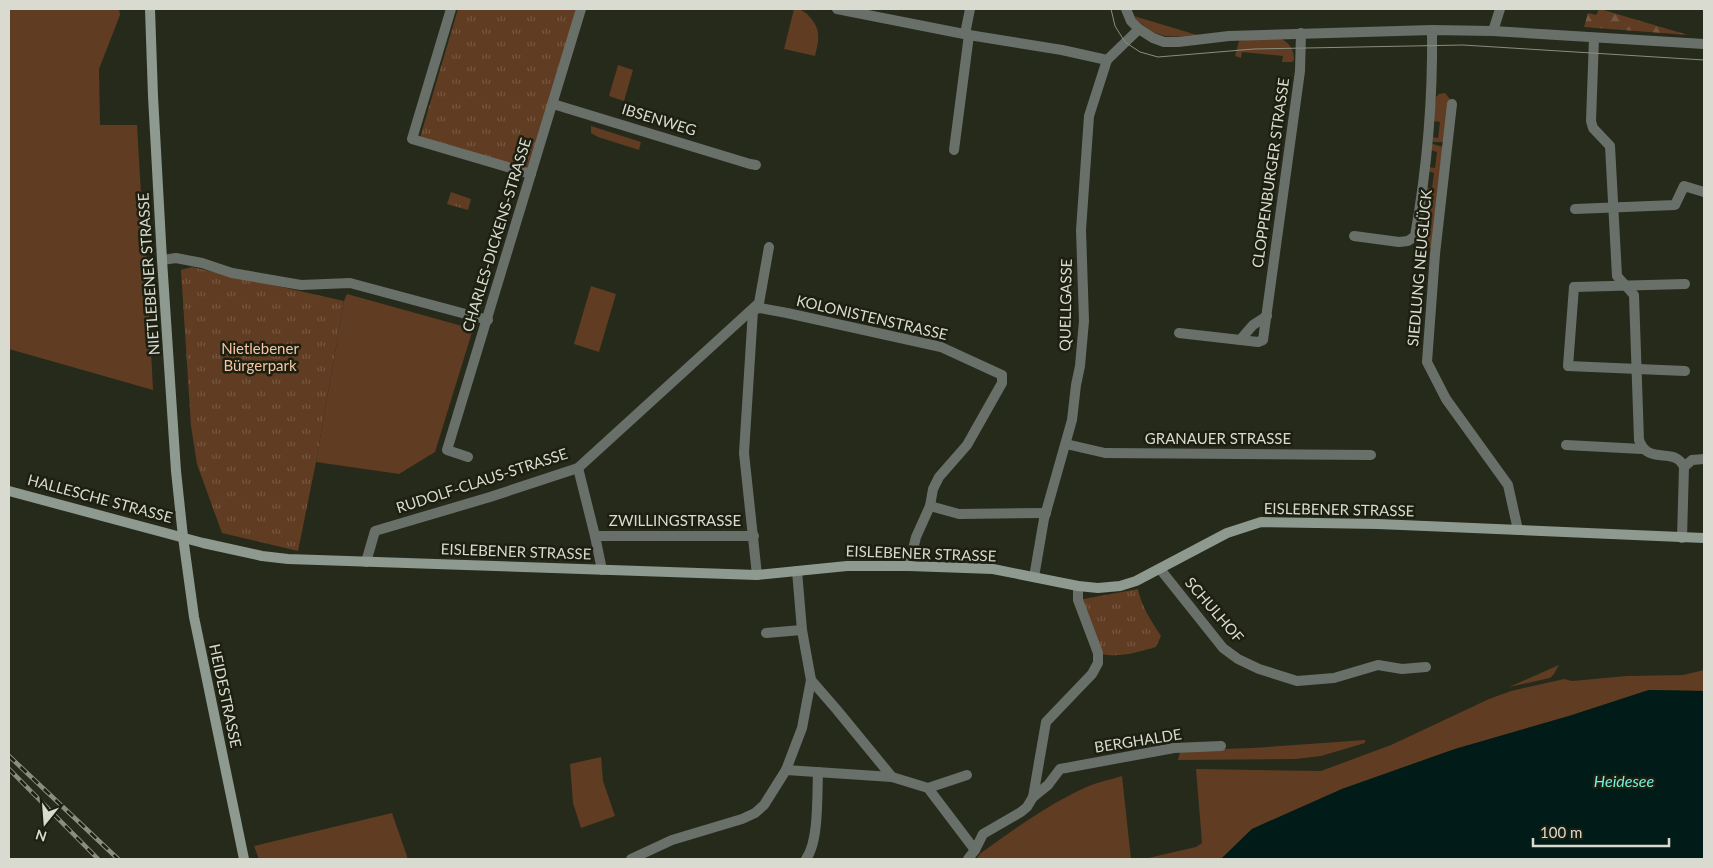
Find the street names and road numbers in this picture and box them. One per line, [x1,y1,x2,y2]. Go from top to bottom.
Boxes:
street label: CLOPPENBURGER STRASSE [1248,77,1292,269]
street label: IBSENWEG [620,99,699,139]
street label: CHARLES-DICKENS-STRASSE [458,135,534,334]
street label: SIEDLUNG NEUGLÜCK [1403,189,1435,347]
street label: NIETLEBENER STRASSE [133,192,163,356]
street label: QUELLGASSE [1055,259,1075,351]
street label: KOLONISTENSTRASSE [795,291,950,343]
street label: GRANAUER STRASSE [1145,429,1291,447]
street label: RUDOLF-CLAUS-STRASSE [394,444,570,516]
street label: HALLESCHE STRASSE [26,470,175,526]
street label: EISLEBENER STRASSE [1264,499,1414,519]
street label: ZWILLINGSTRASSE [609,511,741,529]
street label: EISLEBENER STRASSE [440,539,592,563]
street label: EISLEBENER STRASSE [845,541,997,565]
street label: SCHULHOF [1182,573,1248,646]
street label: HEIDESTRASSE [206,642,246,749]
street label: BERGHALDE [1093,724,1183,756]

